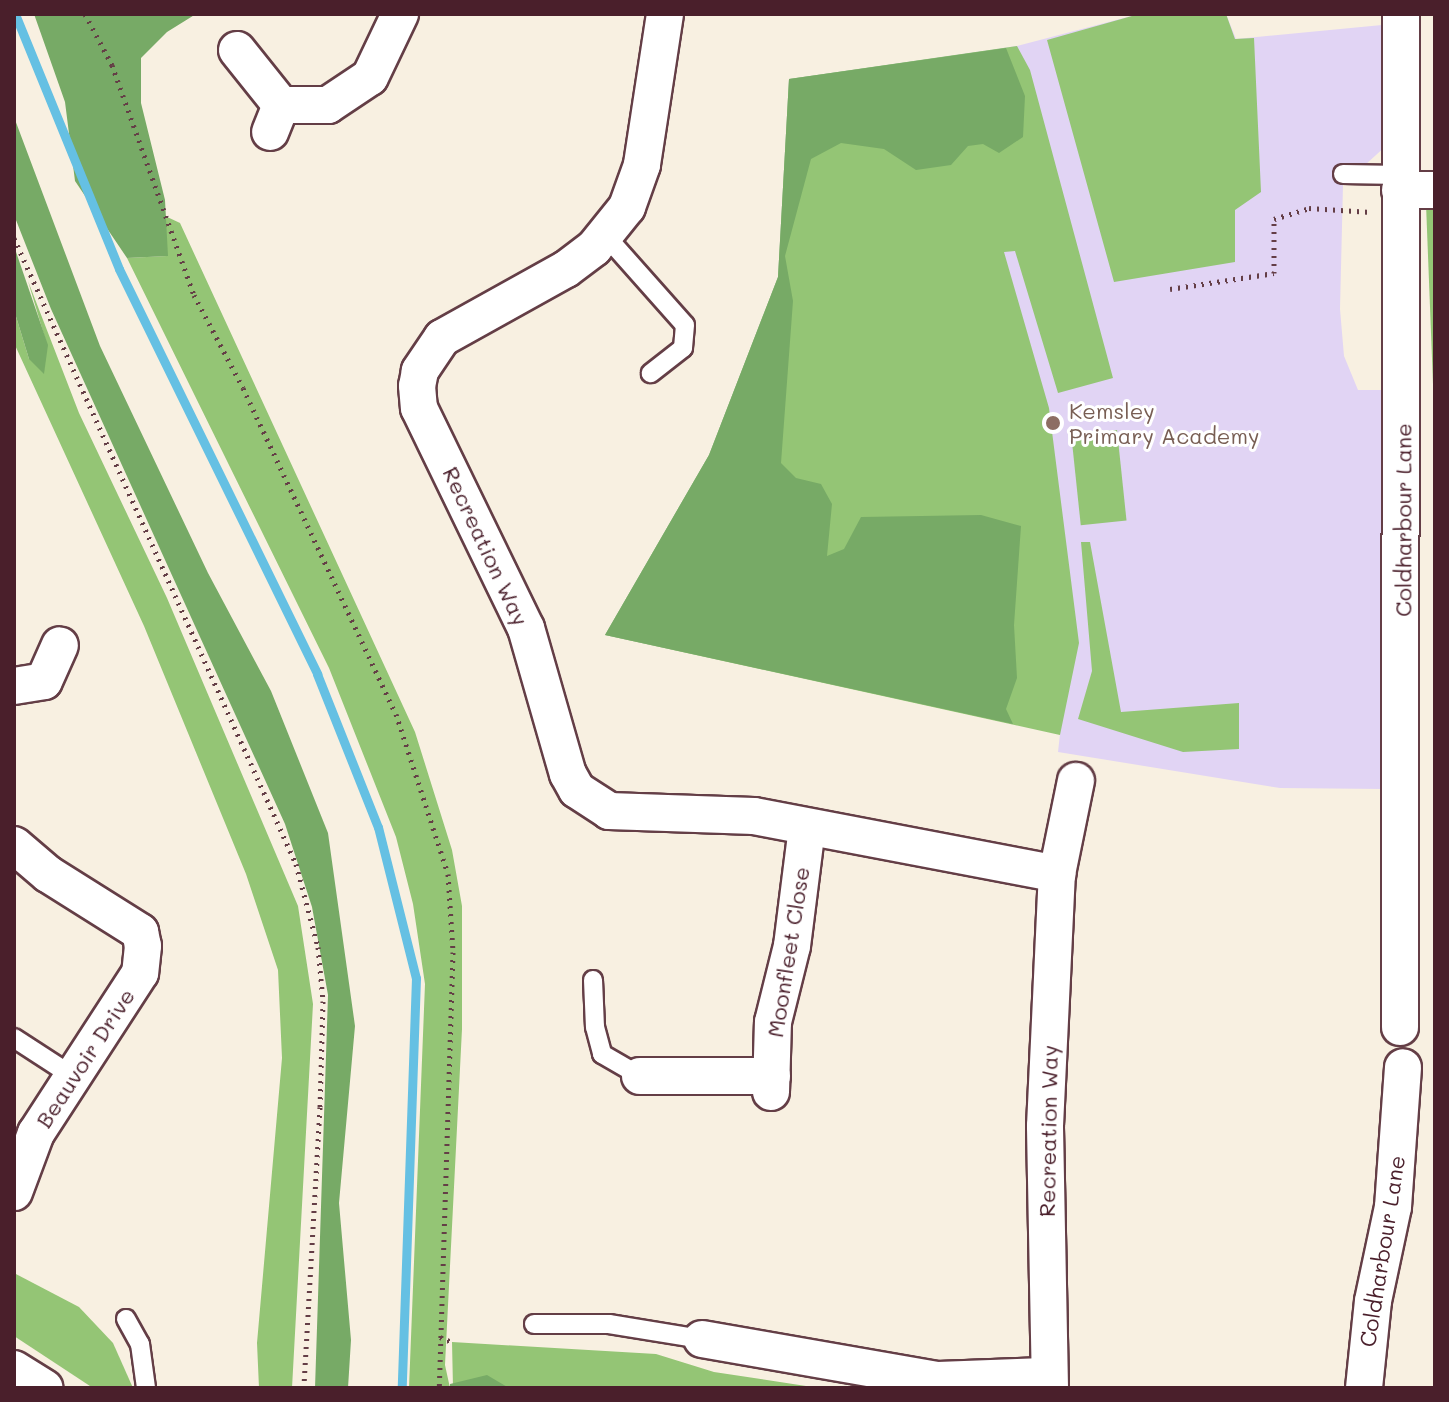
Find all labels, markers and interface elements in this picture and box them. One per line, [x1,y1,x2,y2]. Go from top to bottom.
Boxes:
place label: Kemsley Primary Academy [1069,397,1259,448]
marker: Kemsley Primary Academy [1044,414,1062,432]
street label: Coldharbour Lane [1390,423,1416,617]
street label: Recreation Way [438,462,534,630]
street label: Moonfleet Close [761,865,815,1039]
street label: Beauvoir Drive [30,983,140,1133]
street label: Recreation Way [1033,1045,1063,1217]
street label: Coldharbour Lane [1354,1153,1410,1349]

